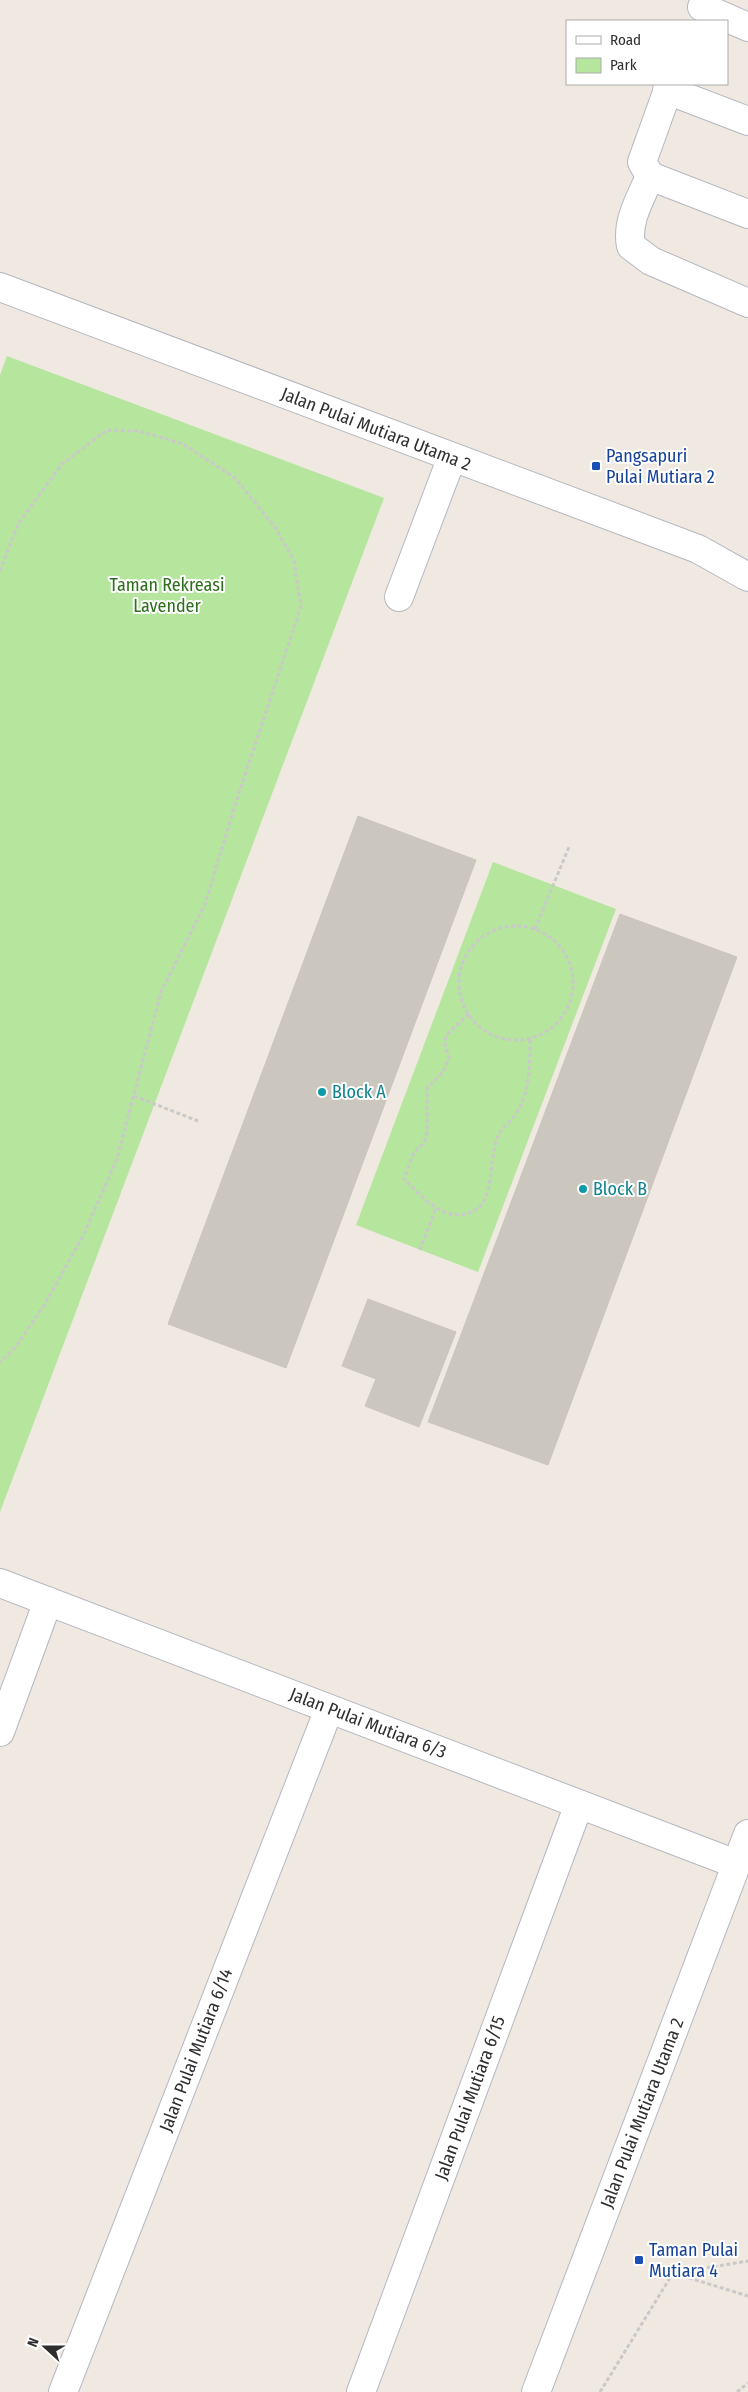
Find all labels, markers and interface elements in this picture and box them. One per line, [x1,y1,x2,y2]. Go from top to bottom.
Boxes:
legend [566,20,728,85]
text: Road [610,31,641,49]
text: Park [610,56,637,74]
street label: Jalan Pulai Mutiara Utama 2 [278,383,474,475]
place label: Pangsapuri Pulai Mutiara 2 [606,445,715,488]
marker: Pangsapuri Pulai Mutiara 2 [590,460,602,472]
park label: Taman Rekreasi Lavender [110,574,224,617]
place label: Block A [332,1081,386,1103]
marker: Block A [316,1086,328,1098]
place label: Block B [593,1178,647,1200]
marker: Block B [577,1183,589,1195]
street label: Jalan Pulai Mutiara 6/3 [286,1683,450,1763]
street label: Jalan Pulai Mutiara 6/14 [155,1965,237,2135]
street label: Jalan Pulai Mutiara 6/15 [430,2013,510,2183]
street label: Jalan Pulai Mutiara Utama 2 [596,2015,688,2211]
place label: Taman Pulai Mutiara 4 [649,2239,738,2282]
marker: Taman Pulai Mutiara 4 [633,2254,645,2266]
north arrow [20,2322,70,2372]
text: N [24,2336,43,2349]

